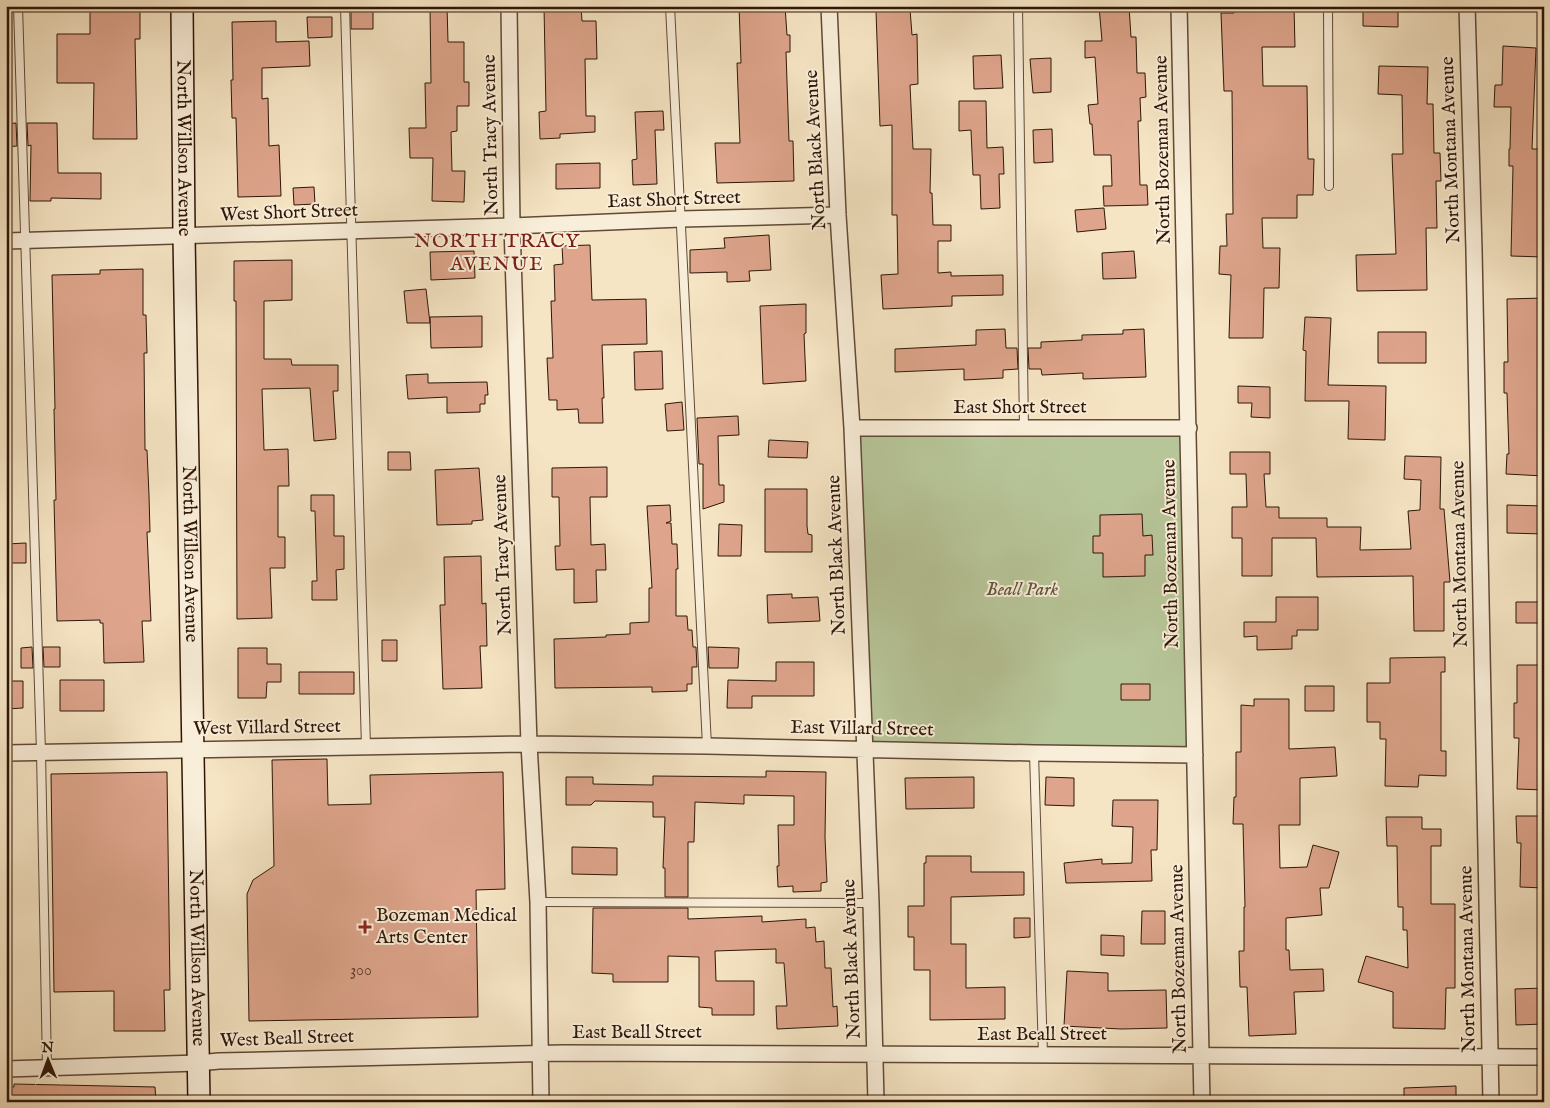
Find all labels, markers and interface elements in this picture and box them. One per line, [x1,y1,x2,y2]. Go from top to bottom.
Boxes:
street label: North Tracy Avenue [478,54,504,216]
street label: North Bozeman Avenue [1149,55,1177,245]
street label: North Montana Avenue [1436,56,1466,244]
street label: North Willson Avenue [170,59,196,237]
street label: North Black Avenue [800,69,832,231]
street label: East Short Street [607,186,742,214]
street label: West Short Street [220,199,359,227]
district label: NORTH TRACY AVENUE [414,229,580,277]
street label: East Short Street [953,396,1087,420]
street label: North Bozeman Avenue [1157,459,1185,649]
street label: North Montana Avenue [1446,460,1474,648]
street label: North Willson Avenue [176,465,203,643]
street label: North Tracy Avenue [488,474,518,636]
street label: North Black Avenue [822,474,852,636]
park label: Beall Park [986,578,1058,602]
street label: West Villard Street [193,715,342,741]
street label: East Villard Street [790,716,934,742]
street label: North Bozeman Avenue [1165,864,1193,1054]
street label: North Montana Avenue [1454,865,1482,1053]
street label: North Willson Avenue [183,869,210,1047]
street label: North Black Avenue [837,878,867,1040]
place label: Bozeman Medical Arts Center [375,904,517,950]
marker: Bozeman Medical Arts Center [358,920,372,934]
house number: 300 [350,961,372,981]
street label: East Beall Street [572,1021,702,1045]
street label: East Beall Street [977,1023,1107,1047]
street label: West Beall Street [219,1025,355,1053]
north arrow [22,1036,72,1086]
text: N [41,1039,54,1057]

